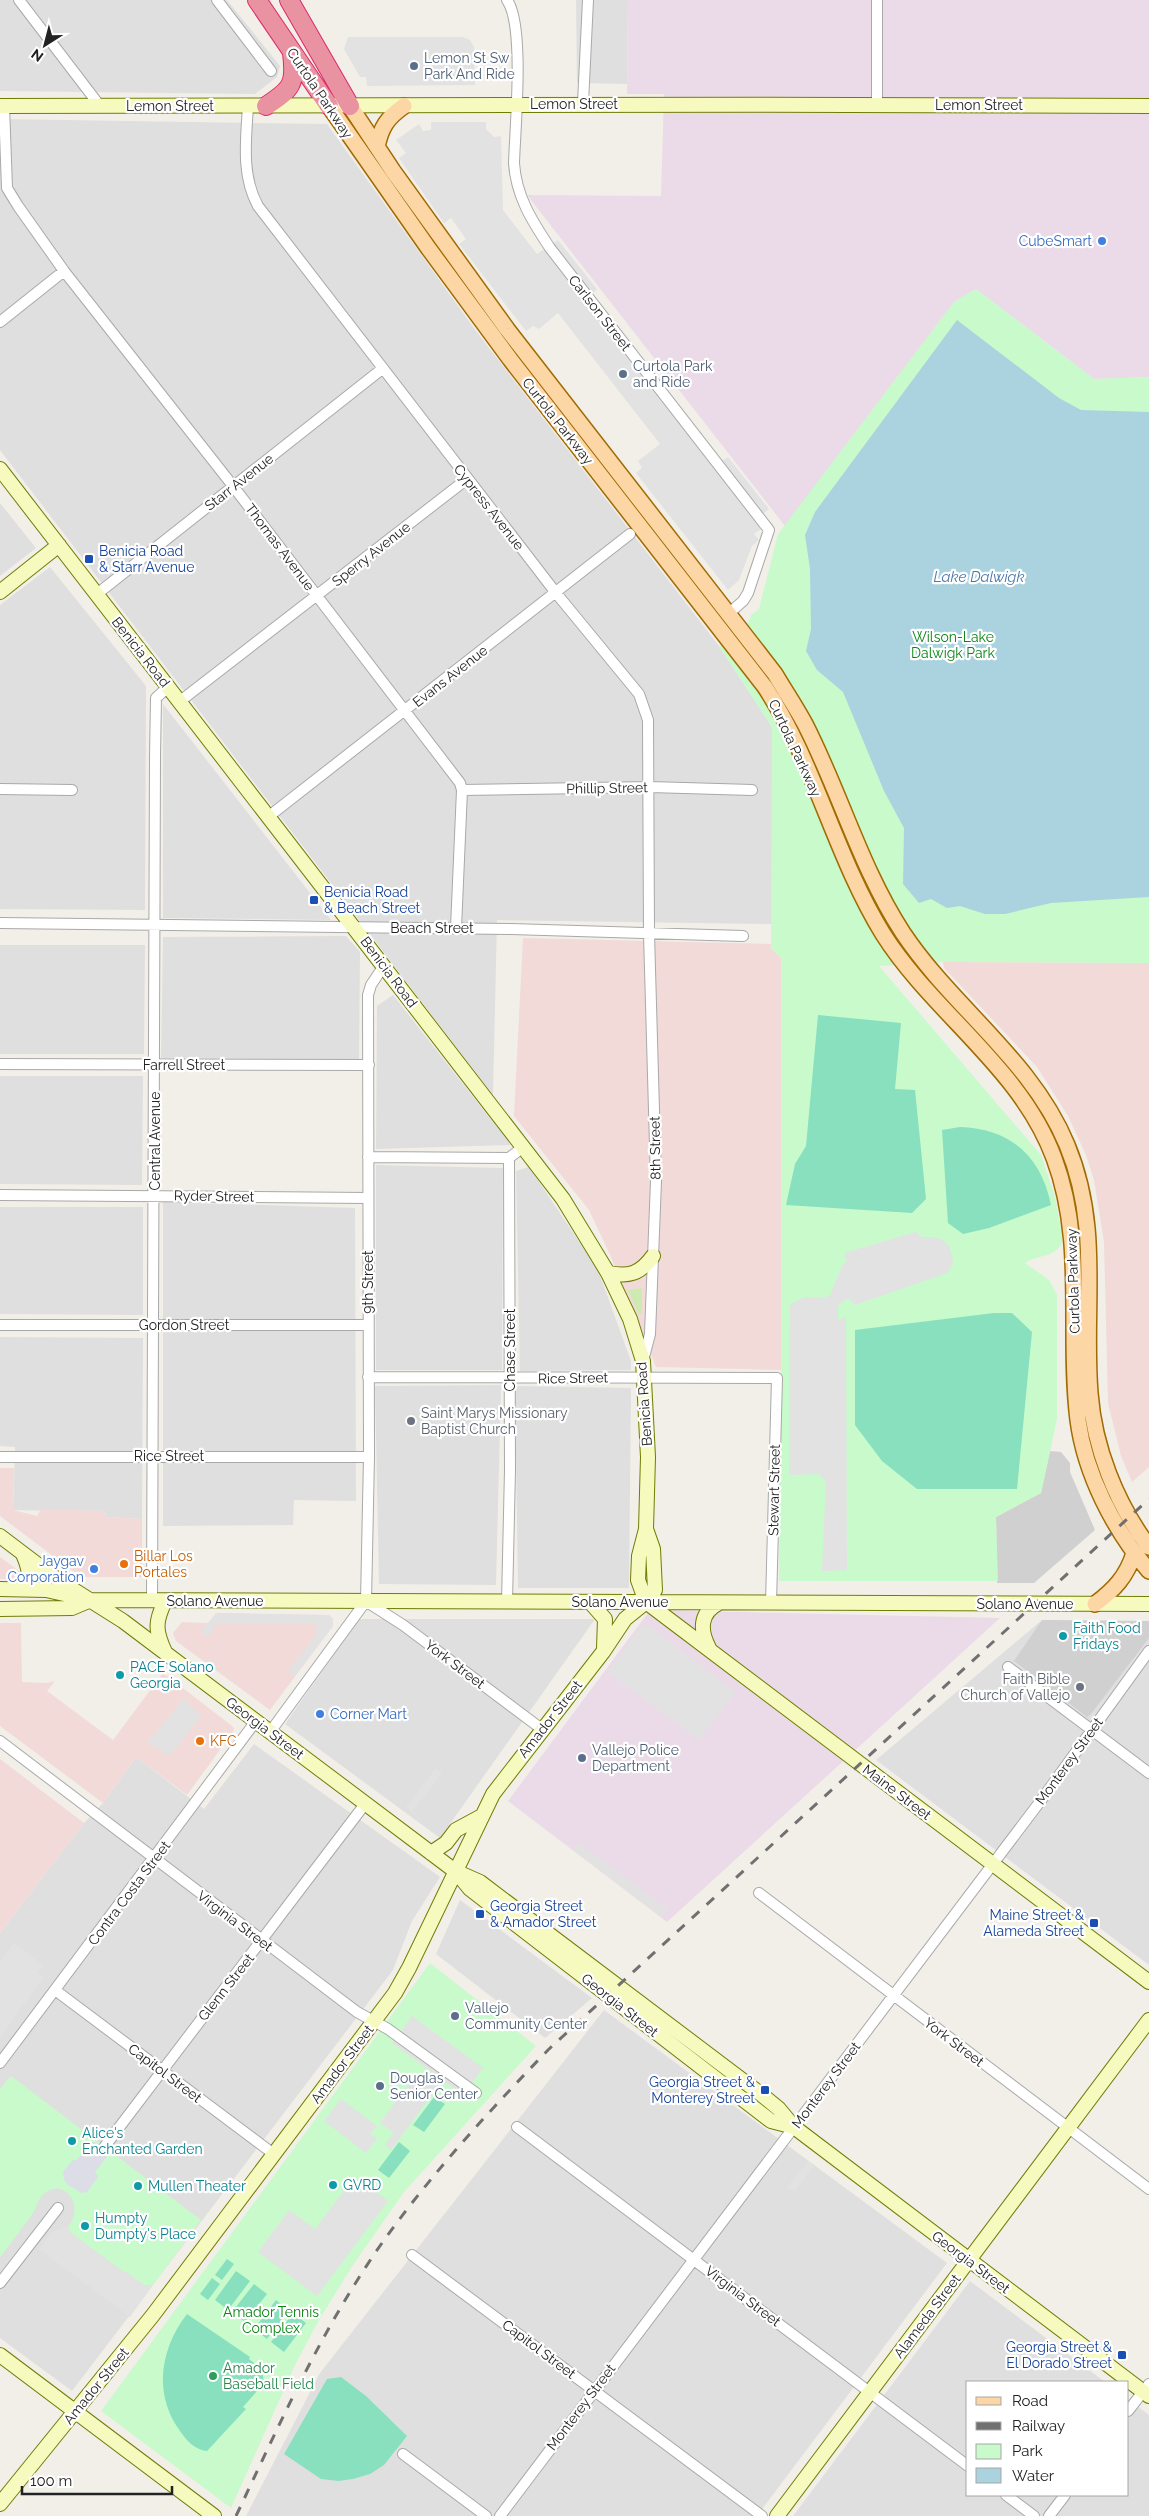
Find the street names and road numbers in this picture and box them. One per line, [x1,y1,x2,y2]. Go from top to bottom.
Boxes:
street label: Curtola Parkway [284,45,356,142]
street label: Lemon Street [530,96,618,112]
street label: Lemon Street [935,97,1023,113]
street label: Lemon Street [126,98,214,114]
street label: Carlson Street [566,272,635,354]
street label: Curtola Parkway [519,374,597,468]
street label: Starr Avenue [202,450,276,514]
street label: Cypress Avenue [451,461,527,553]
street label: Thomas Avenue [242,500,318,594]
street label: Sperry Avenue [329,519,413,589]
street label: Benicia Road [109,614,173,690]
street label: Evans Avenue [409,642,491,710]
street label: Curtola Parkway [765,697,825,800]
street label: Phillip Street [566,779,648,797]
street label: Beach Street [390,920,474,936]
street label: Benicia Road [357,934,421,1010]
street label: Farrell Street [143,1057,225,1073]
street label: Central Avenue [147,1092,163,1190]
street label: 8th Street [646,1116,664,1180]
street label: Ryder Street [174,1187,255,1205]
street label: Curtola Parkway [1063,1228,1083,1334]
street label: 9th Street [360,1250,376,1314]
street label: Chase Street [502,1308,518,1391]
street label: Gordon Street [139,1317,230,1333]
street label: Benicia Road [633,1361,655,1447]
street label: Rice Street [538,1369,609,1387]
street label: Stewart Street [765,1444,783,1536]
street label: Rice Street [134,1448,204,1464]
street label: Solano Avenue [166,1593,264,1609]
street label: Solano Avenue [571,1594,669,1610]
street label: Solano Avenue [976,1596,1074,1612]
street label: York Street [422,1636,488,1692]
street label: Amador Street [515,1677,585,1761]
street label: Georgia Street [223,1694,307,1763]
street label: Monterey Street [1032,1714,1106,1808]
street label: Maine Street [860,1761,935,1823]
street label: Contra Costa Street [85,1838,174,1948]
street label: Virginia Street [194,1887,276,1955]
street label: Glenn Street [195,1950,257,2024]
street label: Georgia Street [578,1970,662,2040]
street label: York Street [921,2014,987,2070]
street label: Amador Street [307,2021,377,2106]
street label: Monterey Street [788,2039,864,2131]
street label: Capitol Street [125,2040,205,2106]
street label: Georgia Street [929,2228,1013,2297]
street label: Virginia Street [702,2262,784,2330]
street label: Alameda Street [890,2271,964,2361]
street label: Capitol Street [499,2316,579,2382]
street label: Amador Street [60,2344,132,2428]
street label: Monterey Street [543,2361,619,2453]

